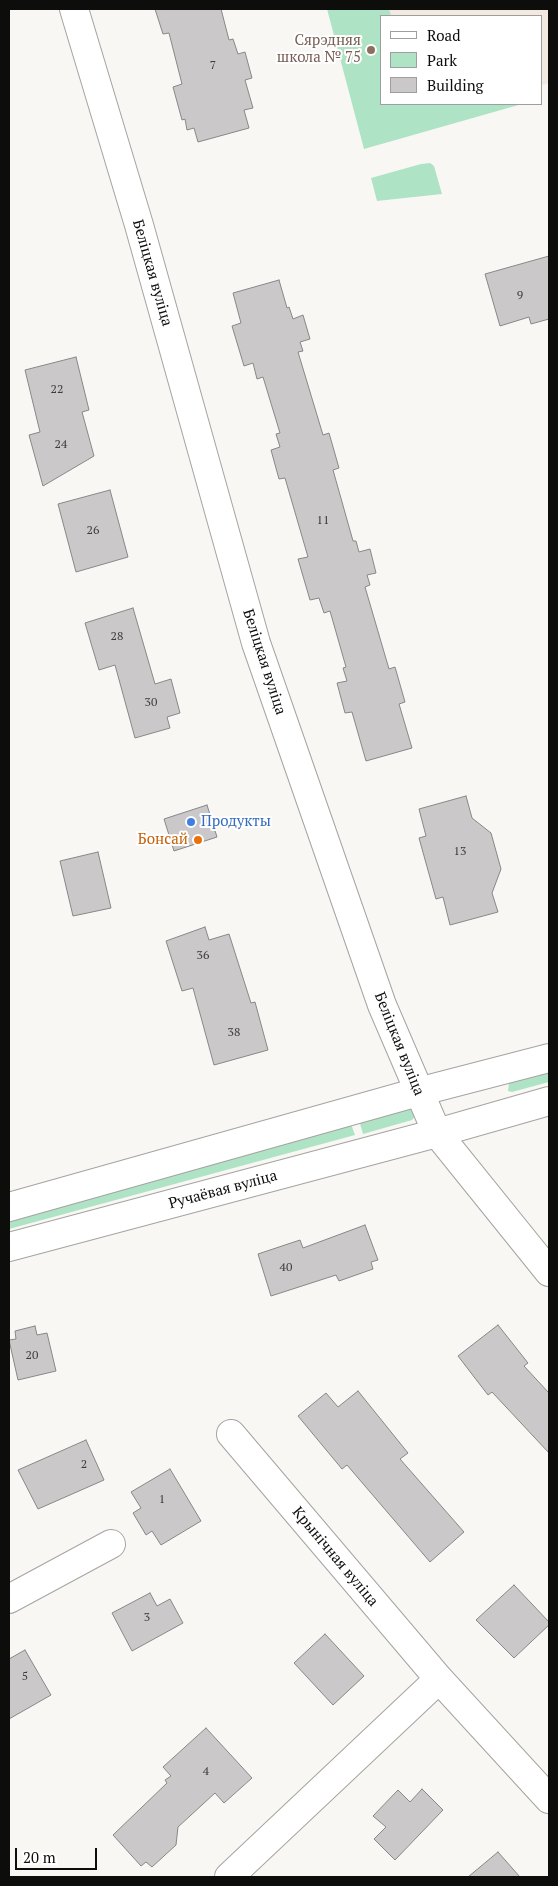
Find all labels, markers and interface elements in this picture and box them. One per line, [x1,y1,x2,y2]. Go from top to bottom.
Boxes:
legend [380,15,543,105]
text: Road [427,25,460,45]
place label: Сярэдняя школа № 75 [277,32,361,67]
marker: Сярэдняя школа № 75 [365,44,377,56]
text: Park [427,50,457,70]
house number: 7 [210,59,216,73]
text: Building [427,75,484,95]
street label: Беліцкая вуліца [128,218,176,328]
house number: 9 [517,289,523,303]
house number: 22 [51,383,63,397]
house number: 24 [55,438,67,452]
house number: 11 [317,514,329,528]
house number: 26 [87,524,99,538]
street label: Беліцкая вуліца [238,607,290,717]
house number: 28 [111,630,123,644]
house number: 30 [145,696,157,710]
place label: Продукты [201,813,271,831]
marker: Продукты [185,816,197,828]
place label: Бонсай [138,831,188,849]
marker: Бонсай [192,834,204,846]
house number: 13 [454,845,466,859]
house number: 36 [197,949,209,963]
street label: Беліцкая вуліца [370,990,428,1098]
house number: 38 [228,1026,240,1040]
street label: Ручаёвая вуліца [167,1167,279,1213]
house number: 40 [280,1261,292,1275]
house number: 20 [26,1349,38,1363]
house number: 2 [81,1458,87,1472]
house number: 1 [159,1493,165,1507]
street label: Крынічная вуліца [288,1504,382,1610]
house number: 3 [144,1611,150,1625]
house number: 5 [22,1670,28,1684]
house number: 4 [203,1765,209,1779]
scale bar [18,1838,100,1870]
text: 20 m [23,1847,56,1867]

